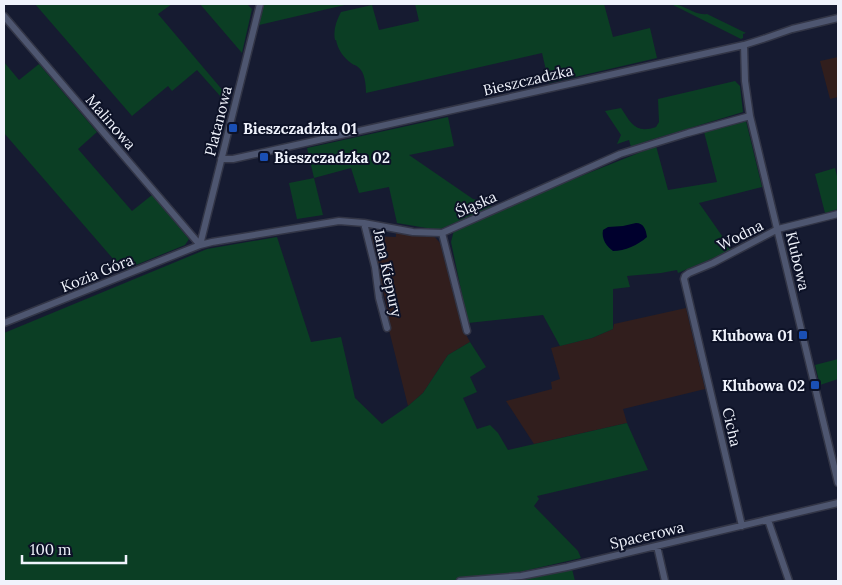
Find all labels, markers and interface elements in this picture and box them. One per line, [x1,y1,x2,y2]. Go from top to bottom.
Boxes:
street label: Bieszczadzka [481,60,575,100]
street label: Platanowa [200,84,236,158]
street label: Malinowa [82,90,140,154]
place label: Bieszczadzka 01 [243,119,357,138]
marker: Bieszczadzka 01 [227,122,239,134]
place label: Bieszczadzka 02 [274,148,390,167]
marker: Bieszczadzka 02 [258,151,270,163]
street label: Śląska [452,186,500,221]
street label: Wodna [714,215,766,255]
street label: Jana Kiepury [369,226,407,319]
street label: Klubowa [782,230,814,293]
street label: Kozia Góra [58,250,136,296]
place label: Klubowa 01 [712,326,793,345]
marker: Klubowa 01 [797,329,809,341]
place label: Klubowa 02 [722,376,805,395]
marker: Klubowa 02 [809,379,821,391]
street label: Cicha [718,406,746,449]
street label: Spacerowa [608,517,686,553]
scale bar [22,532,126,564]
text: 100 m [30,540,71,559]

